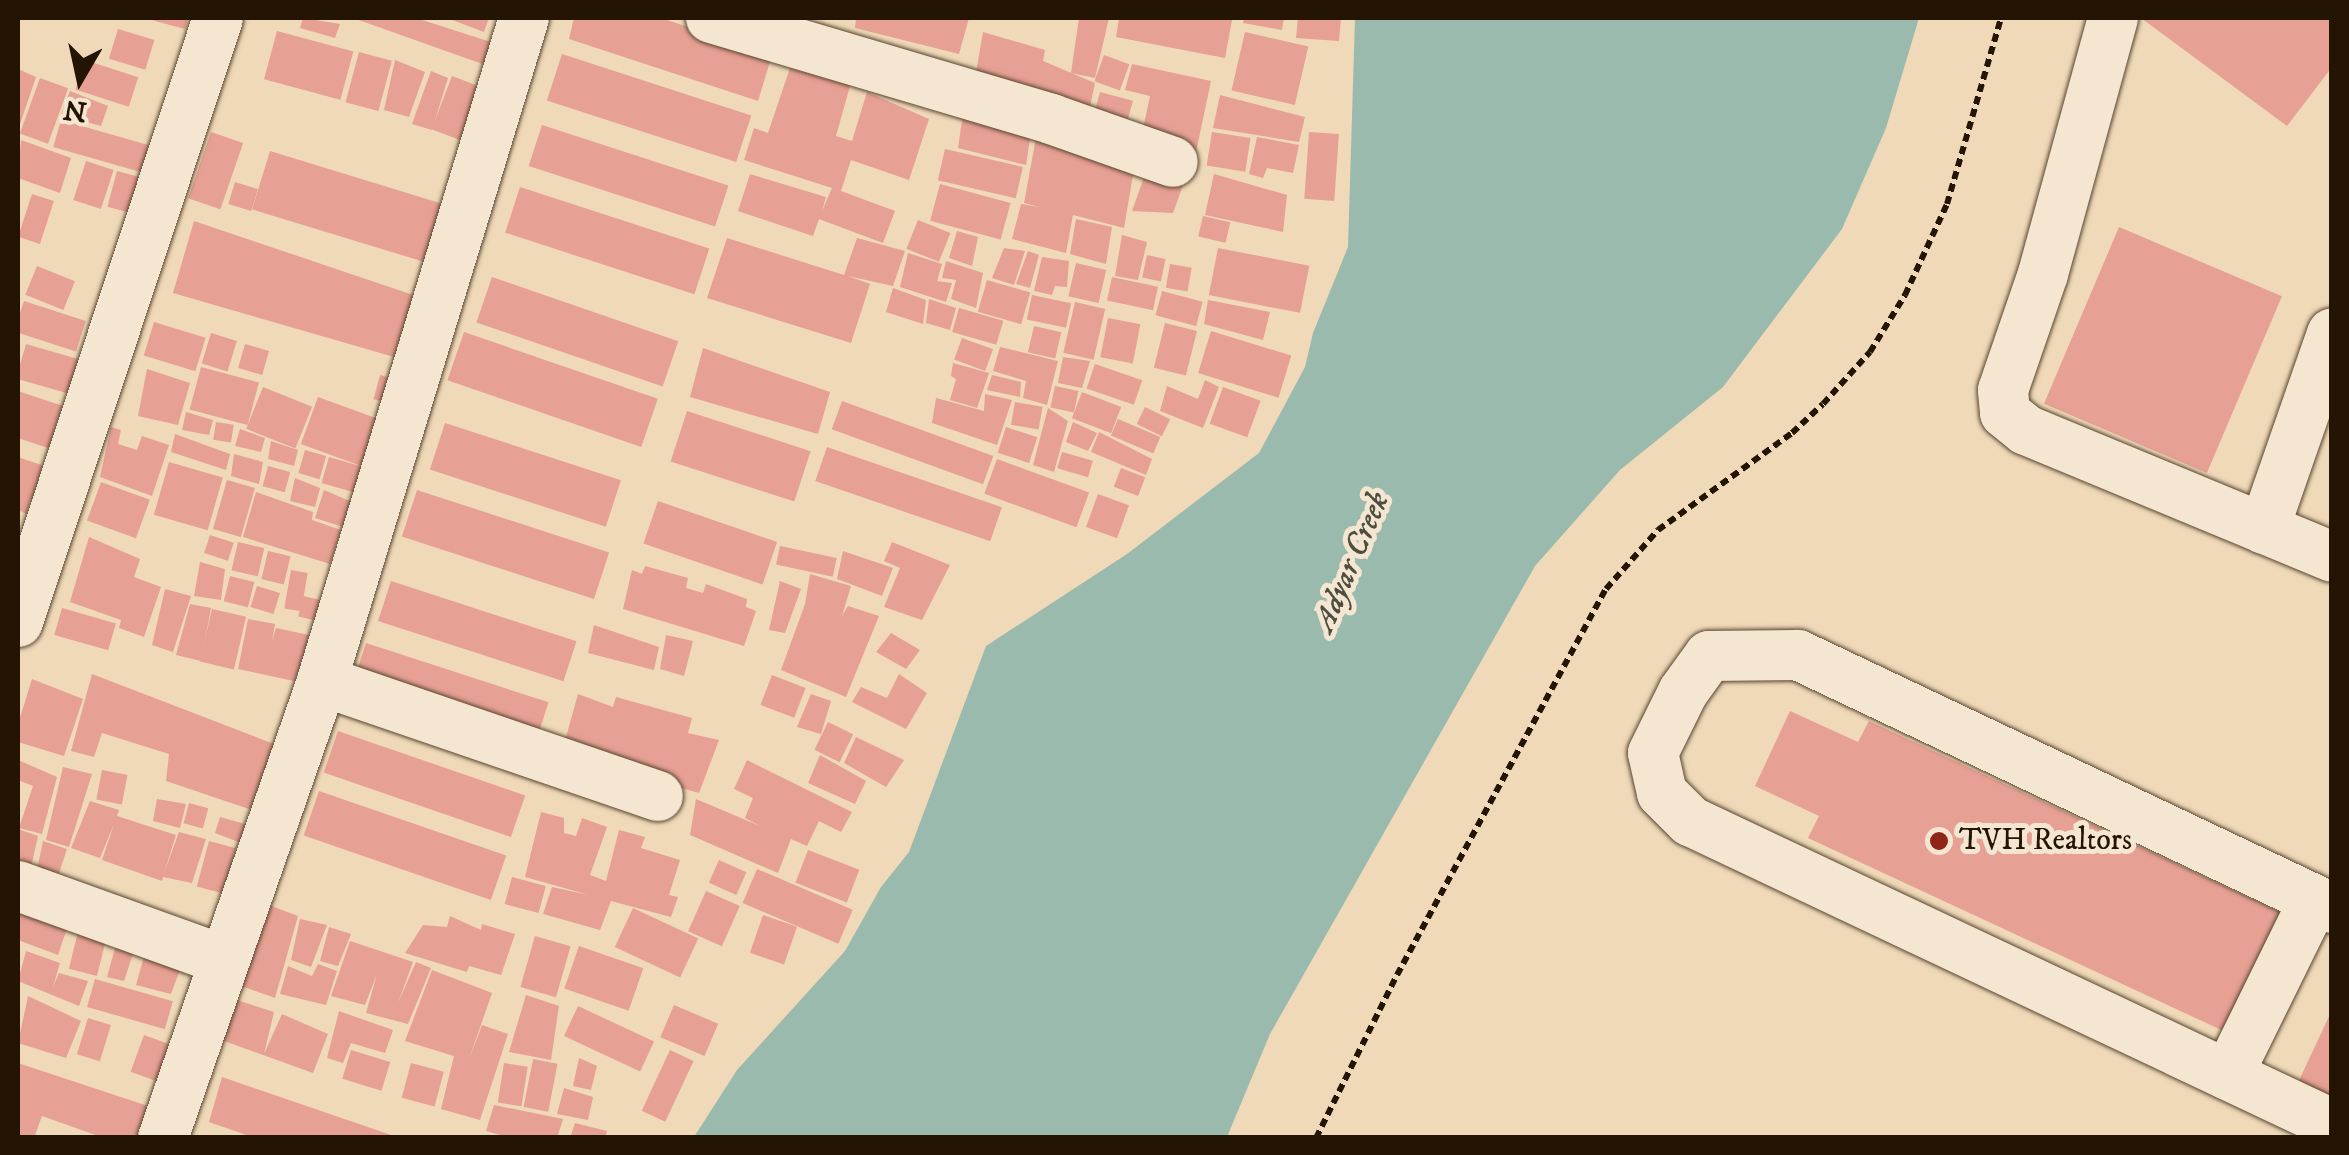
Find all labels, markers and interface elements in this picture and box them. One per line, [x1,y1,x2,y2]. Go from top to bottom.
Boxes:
north arrow [30,30,130,130]
text: N [61,91,89,129]
water label: Adyar Creek [1305,486,1399,638]
place label: TVH Realtors [1959,823,2132,859]
marker: TVH Realtors [1928,830,1950,852]

